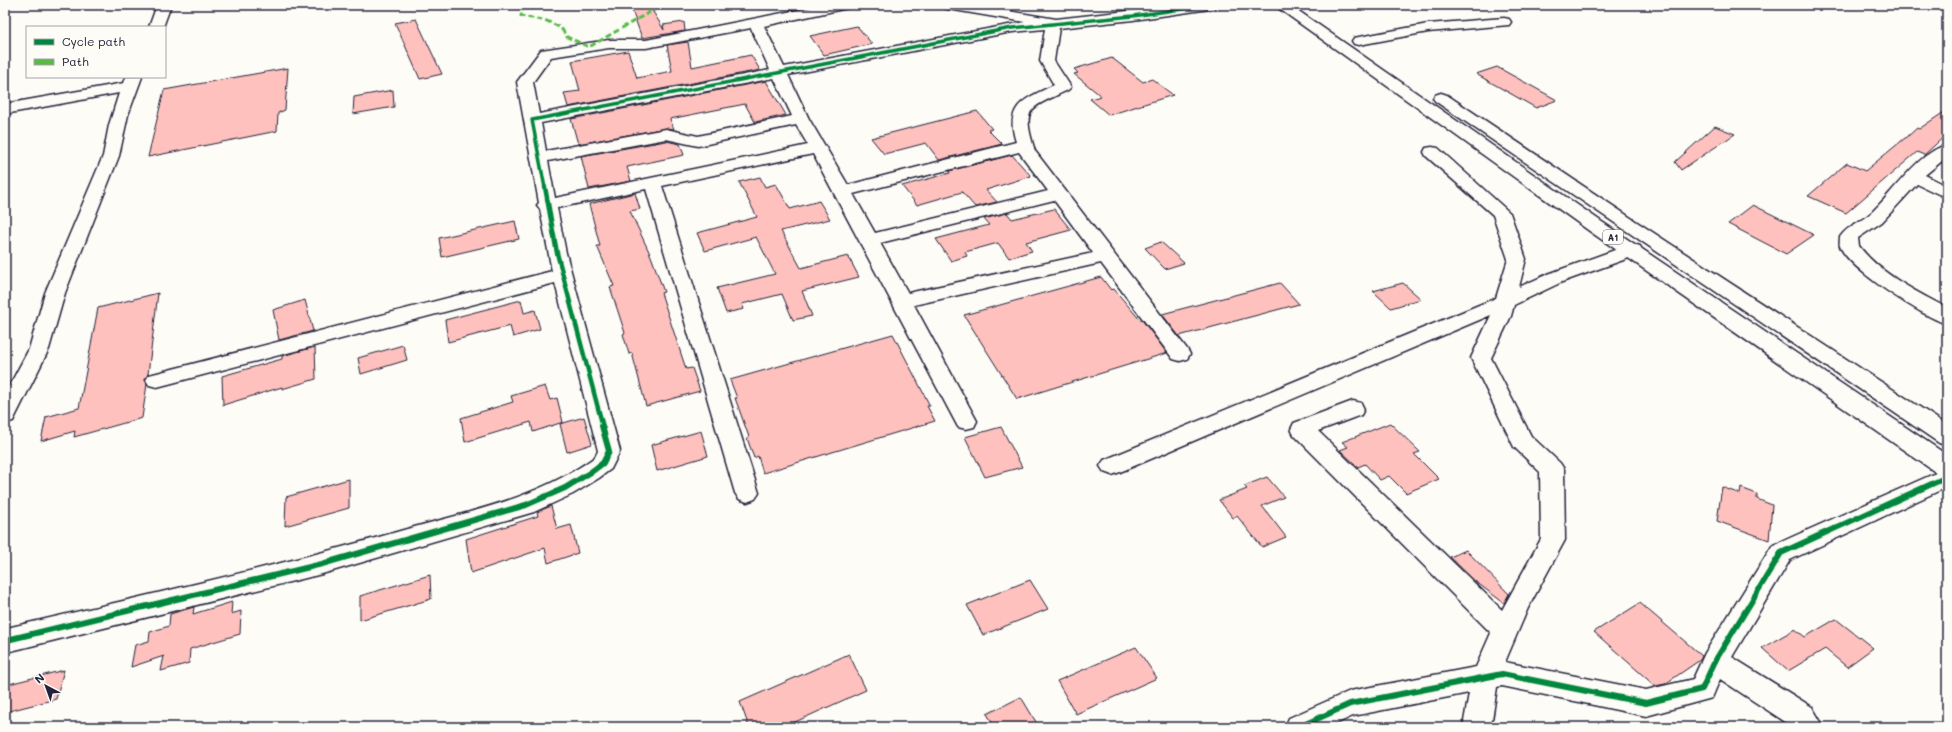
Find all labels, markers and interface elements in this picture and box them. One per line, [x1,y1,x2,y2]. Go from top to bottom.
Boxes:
legend [26,26,166,78]
text: Cycle path [62,33,125,49]
text: Path [62,53,89,69]
road number: A1 [1603,230,1623,244]
north arrow [26,666,66,706]
text: N [31,670,47,686]

